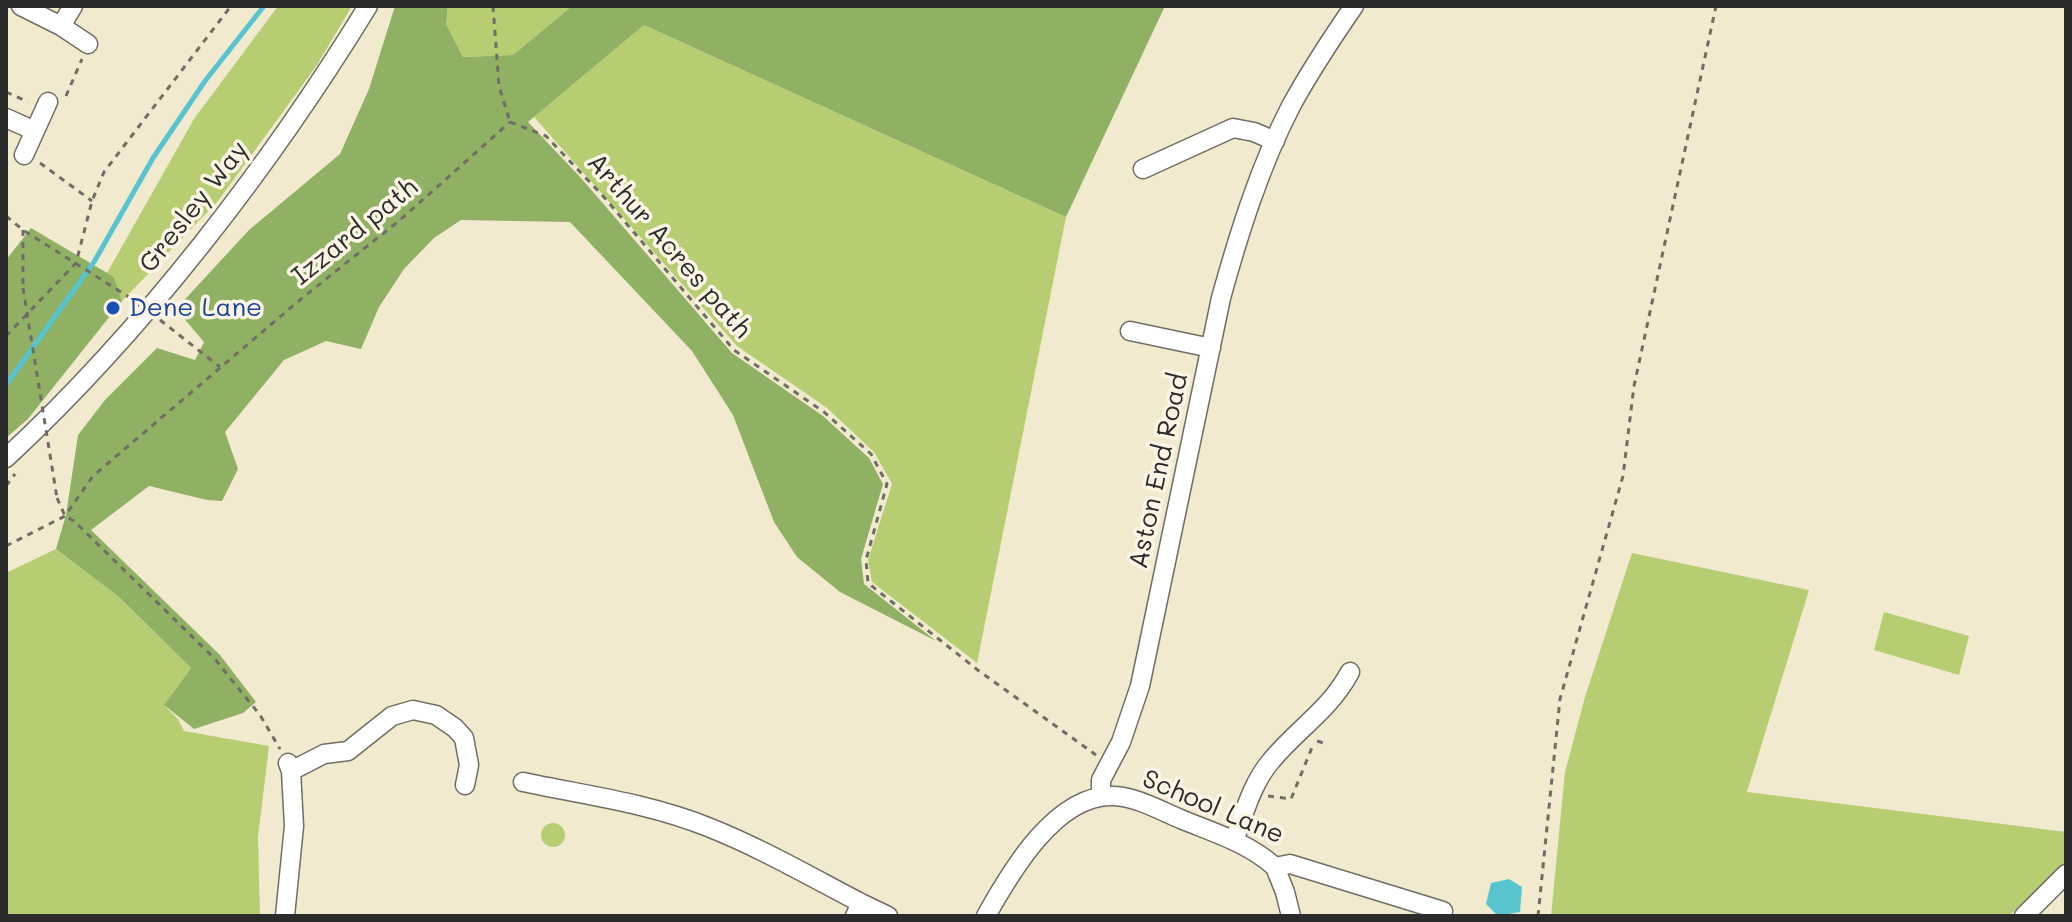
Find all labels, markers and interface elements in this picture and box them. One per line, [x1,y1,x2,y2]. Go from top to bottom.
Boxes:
street label: Gresley Way [133,135,255,279]
street label: Arthur Acres path [580,147,758,345]
street label: Izzard path [286,172,424,292]
place label: Dene Lane [129,292,262,324]
marker: Dene Lane [104,299,122,317]
street label: Aston End Road [1123,370,1195,572]
street label: School Lane [1138,763,1288,851]

